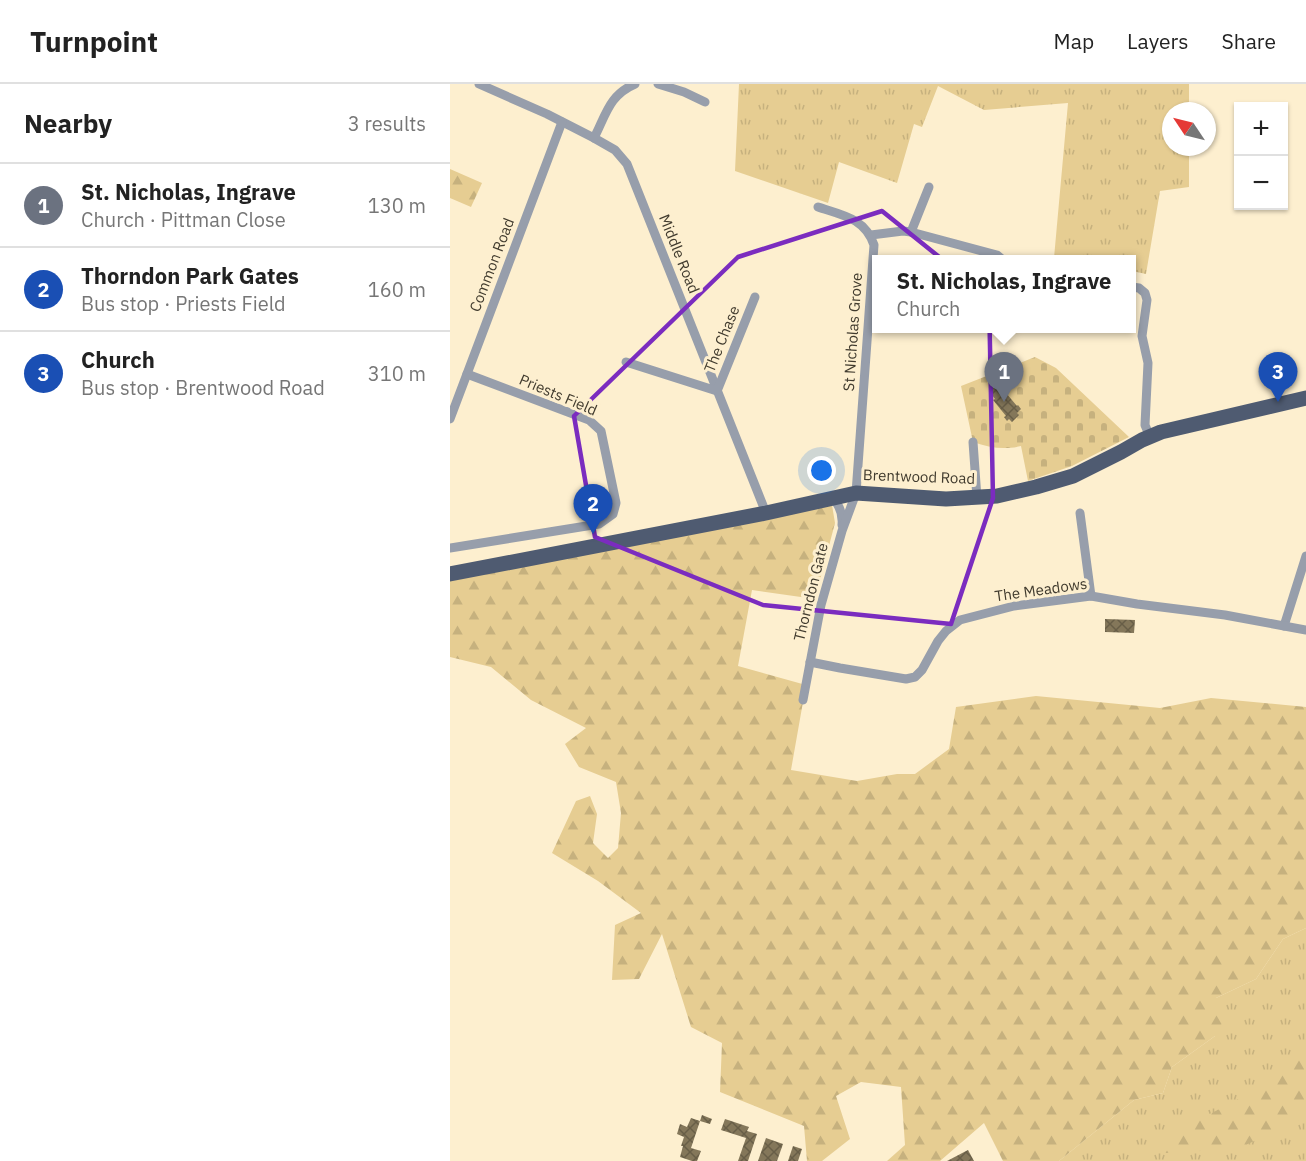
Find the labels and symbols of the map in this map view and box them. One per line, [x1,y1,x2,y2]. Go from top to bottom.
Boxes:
north arrow [1162,102,1216,156]
street label: Middle Road [655,211,704,296]
street label: Common Road [465,215,518,314]
street label: St Nicholas Grove [839,272,866,392]
street label: The Chase [700,303,744,375]
pin: 1 [984,352,1024,402]
pin: 3 [1258,352,1298,402]
street label: Priests Field [516,370,600,419]
your location [807,456,836,485]
street label: Brentwood Road [863,465,975,488]
pin: 2 [574,484,612,534]
street label: Thorndon Gate [789,541,832,643]
street label: The Meadows [993,574,1088,605]

